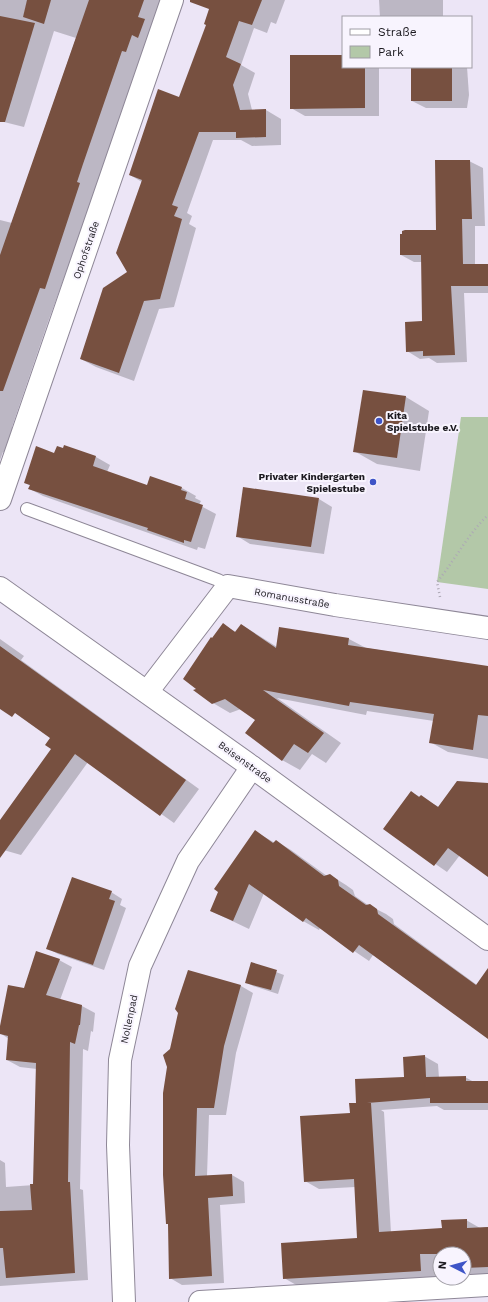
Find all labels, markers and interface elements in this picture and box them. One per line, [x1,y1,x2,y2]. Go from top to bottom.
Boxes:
legend [342,16,472,68]
text: Straße [378,25,417,39]
text: Park [378,45,404,59]
street label: Ophofstraße [71,219,101,281]
place label: Kita Spielstube e.V. [387,410,459,433]
marker: Kita Spielstube e.V. [374,416,384,426]
place label: Privater Kindergarten Spielestube [259,471,365,494]
marker: Privater Kindergarten Spielestube [368,477,378,487]
street label: Romanusstraße [253,586,331,610]
street label: Beisenstraße [216,739,274,785]
street label: Nollenpad [118,994,140,1044]
north arrow [432,1246,472,1286]
text: N [436,1260,449,1270]

